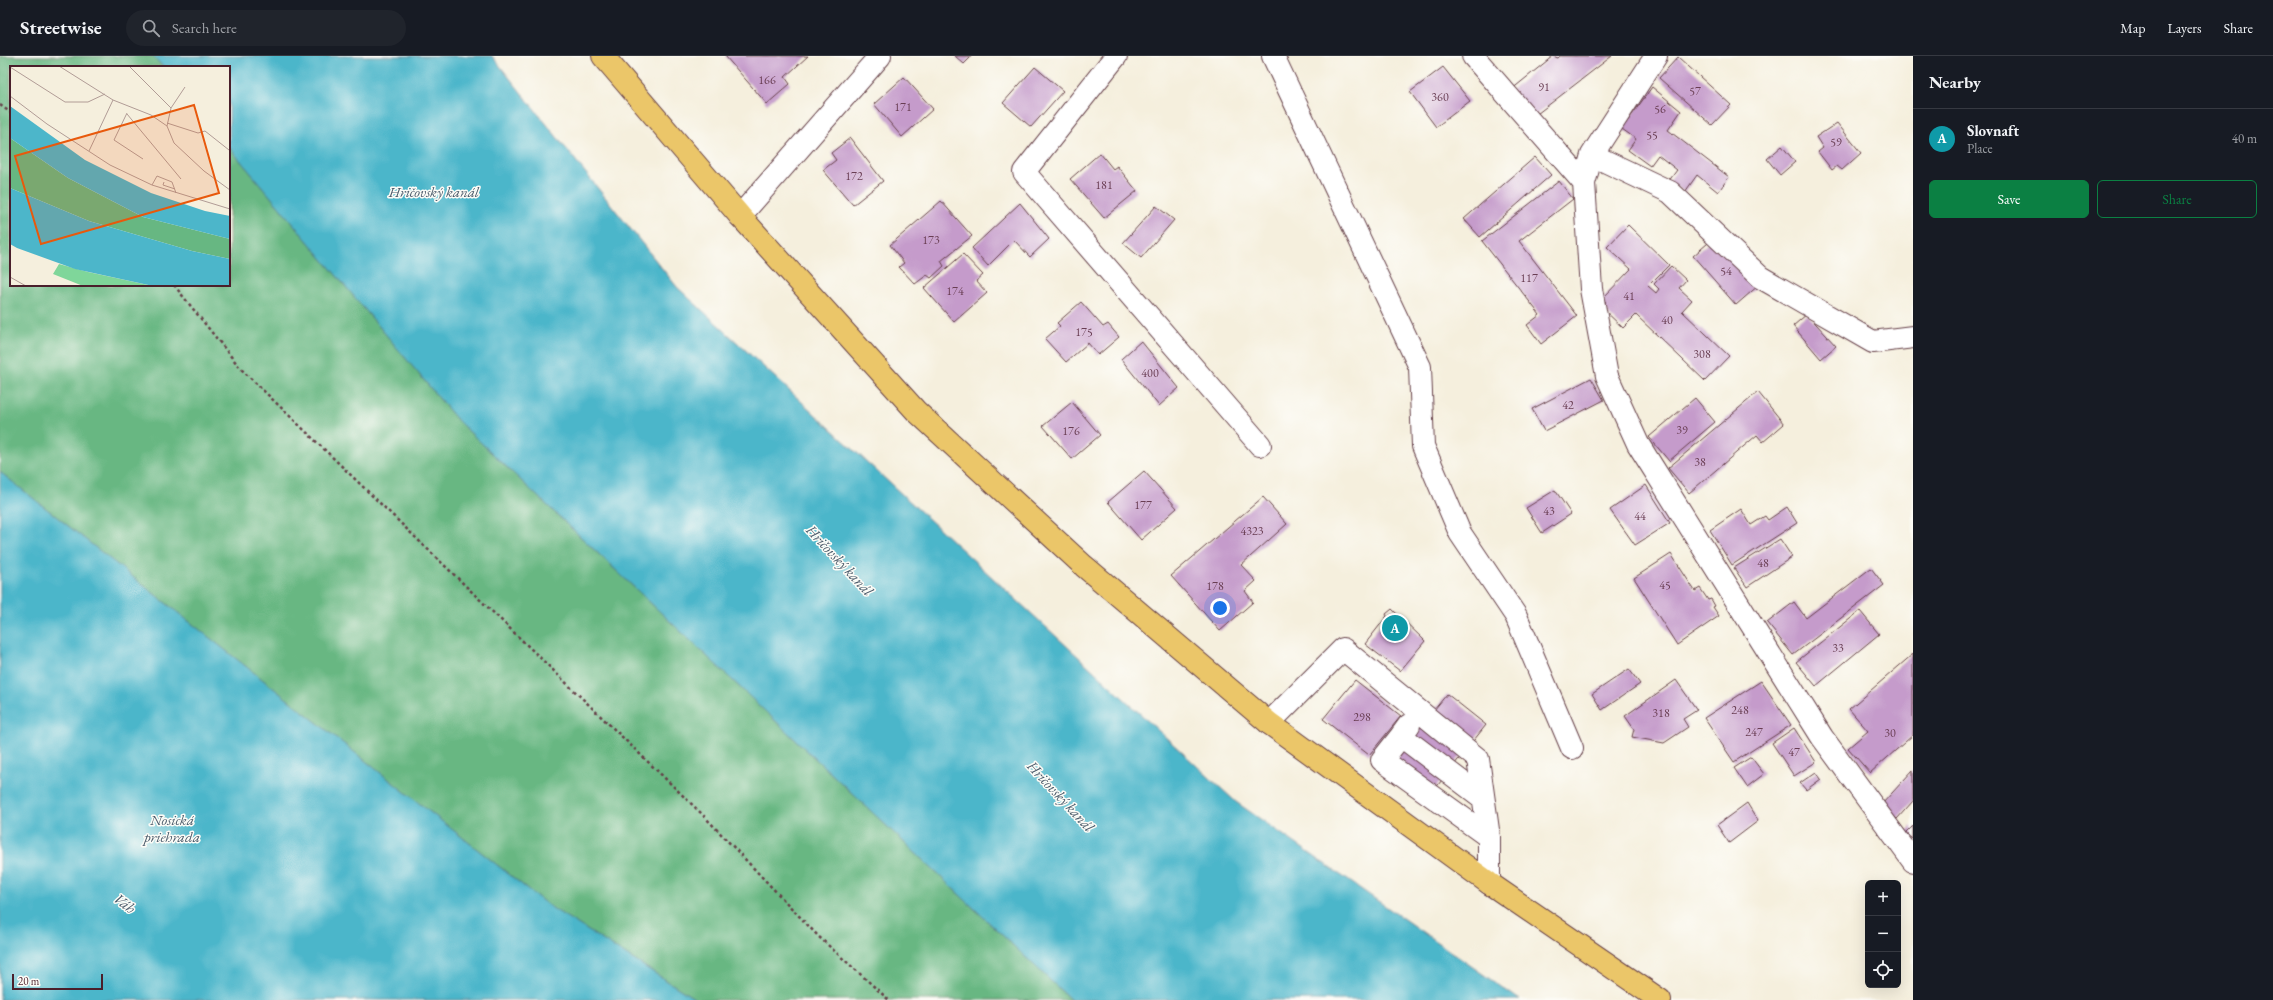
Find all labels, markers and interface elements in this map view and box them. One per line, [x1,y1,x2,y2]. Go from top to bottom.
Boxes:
search box [126,10,406,46]
text: Streetwise [20,15,102,40]
icon: search [140,17,162,39]
text: Search here [172,18,237,37]
text: Map [2120,19,2145,37]
text: Layers [2167,19,2202,37]
text: Share [2224,19,2253,37]
inset map [10,66,230,286]
text: Nearby [1929,71,1981,93]
house number: 166 [758,72,776,88]
house number: 91 [1538,79,1550,95]
house number: 57 [1689,83,1701,99]
house number: 360 [1431,89,1449,105]
house number: 171 [894,99,912,115]
house number: 56 [1654,101,1666,117]
text: Slovnaft [1967,121,2019,140]
house number: 55 [1646,127,1658,143]
text: A [1937,130,1947,147]
text: 40 m [2232,130,2257,147]
house number: 59 [1830,134,1842,150]
text: Place [1967,140,1993,157]
house number: 172 [845,168,863,184]
house number: 181 [1095,177,1113,193]
button: Save [1929,180,2089,218]
button: Share [2097,180,2257,218]
water label: Hričovský kanál [388,182,480,201]
house number: 173 [922,232,940,248]
house number: 54 [1720,263,1732,279]
house number: 117 [1520,270,1538,286]
house number: 174 [946,283,964,299]
house number: 41 [1623,288,1635,304]
house number: 40 [1661,312,1673,328]
house number: 175 [1075,324,1093,340]
house number: 308 [1693,346,1711,362]
house number: 400 [1141,365,1159,381]
house number: 42 [1562,397,1574,413]
house number: 39 [1676,422,1688,438]
house number: 176 [1062,423,1080,439]
house number: 38 [1694,454,1706,470]
house number: 177 [1134,497,1152,513]
house number: 43 [1543,503,1555,519]
house number: 44 [1634,508,1646,524]
water label: Hričovský kanál [802,520,878,600]
house number: 4323 [1240,523,1264,539]
house number: 48 [1757,555,1769,571]
house number: 45 [1659,577,1671,593]
house number: 178 [1206,578,1224,594]
your location [1210,598,1230,618]
pin: A [1382,613,1408,643]
house number: 33 [1832,640,1844,656]
house number: 248 [1731,702,1749,718]
house number: 318 [1652,705,1670,721]
house number: 298 [1353,709,1371,725]
house number: 247 [1745,724,1763,740]
house number: 30 [1884,725,1896,741]
house number: 47 [1788,744,1800,760]
water label: Hričovský kanál [1023,756,1099,836]
water label: Nosická priehrada [142,810,200,846]
map controls [1865,880,1901,988]
button: + [1865,880,1901,916]
water label: Váh [110,889,140,918]
button: − [1865,916,1901,952]
button: locate [1865,952,1901,988]
scale bar [12,972,103,991]
text: 20 m [18,974,39,988]

